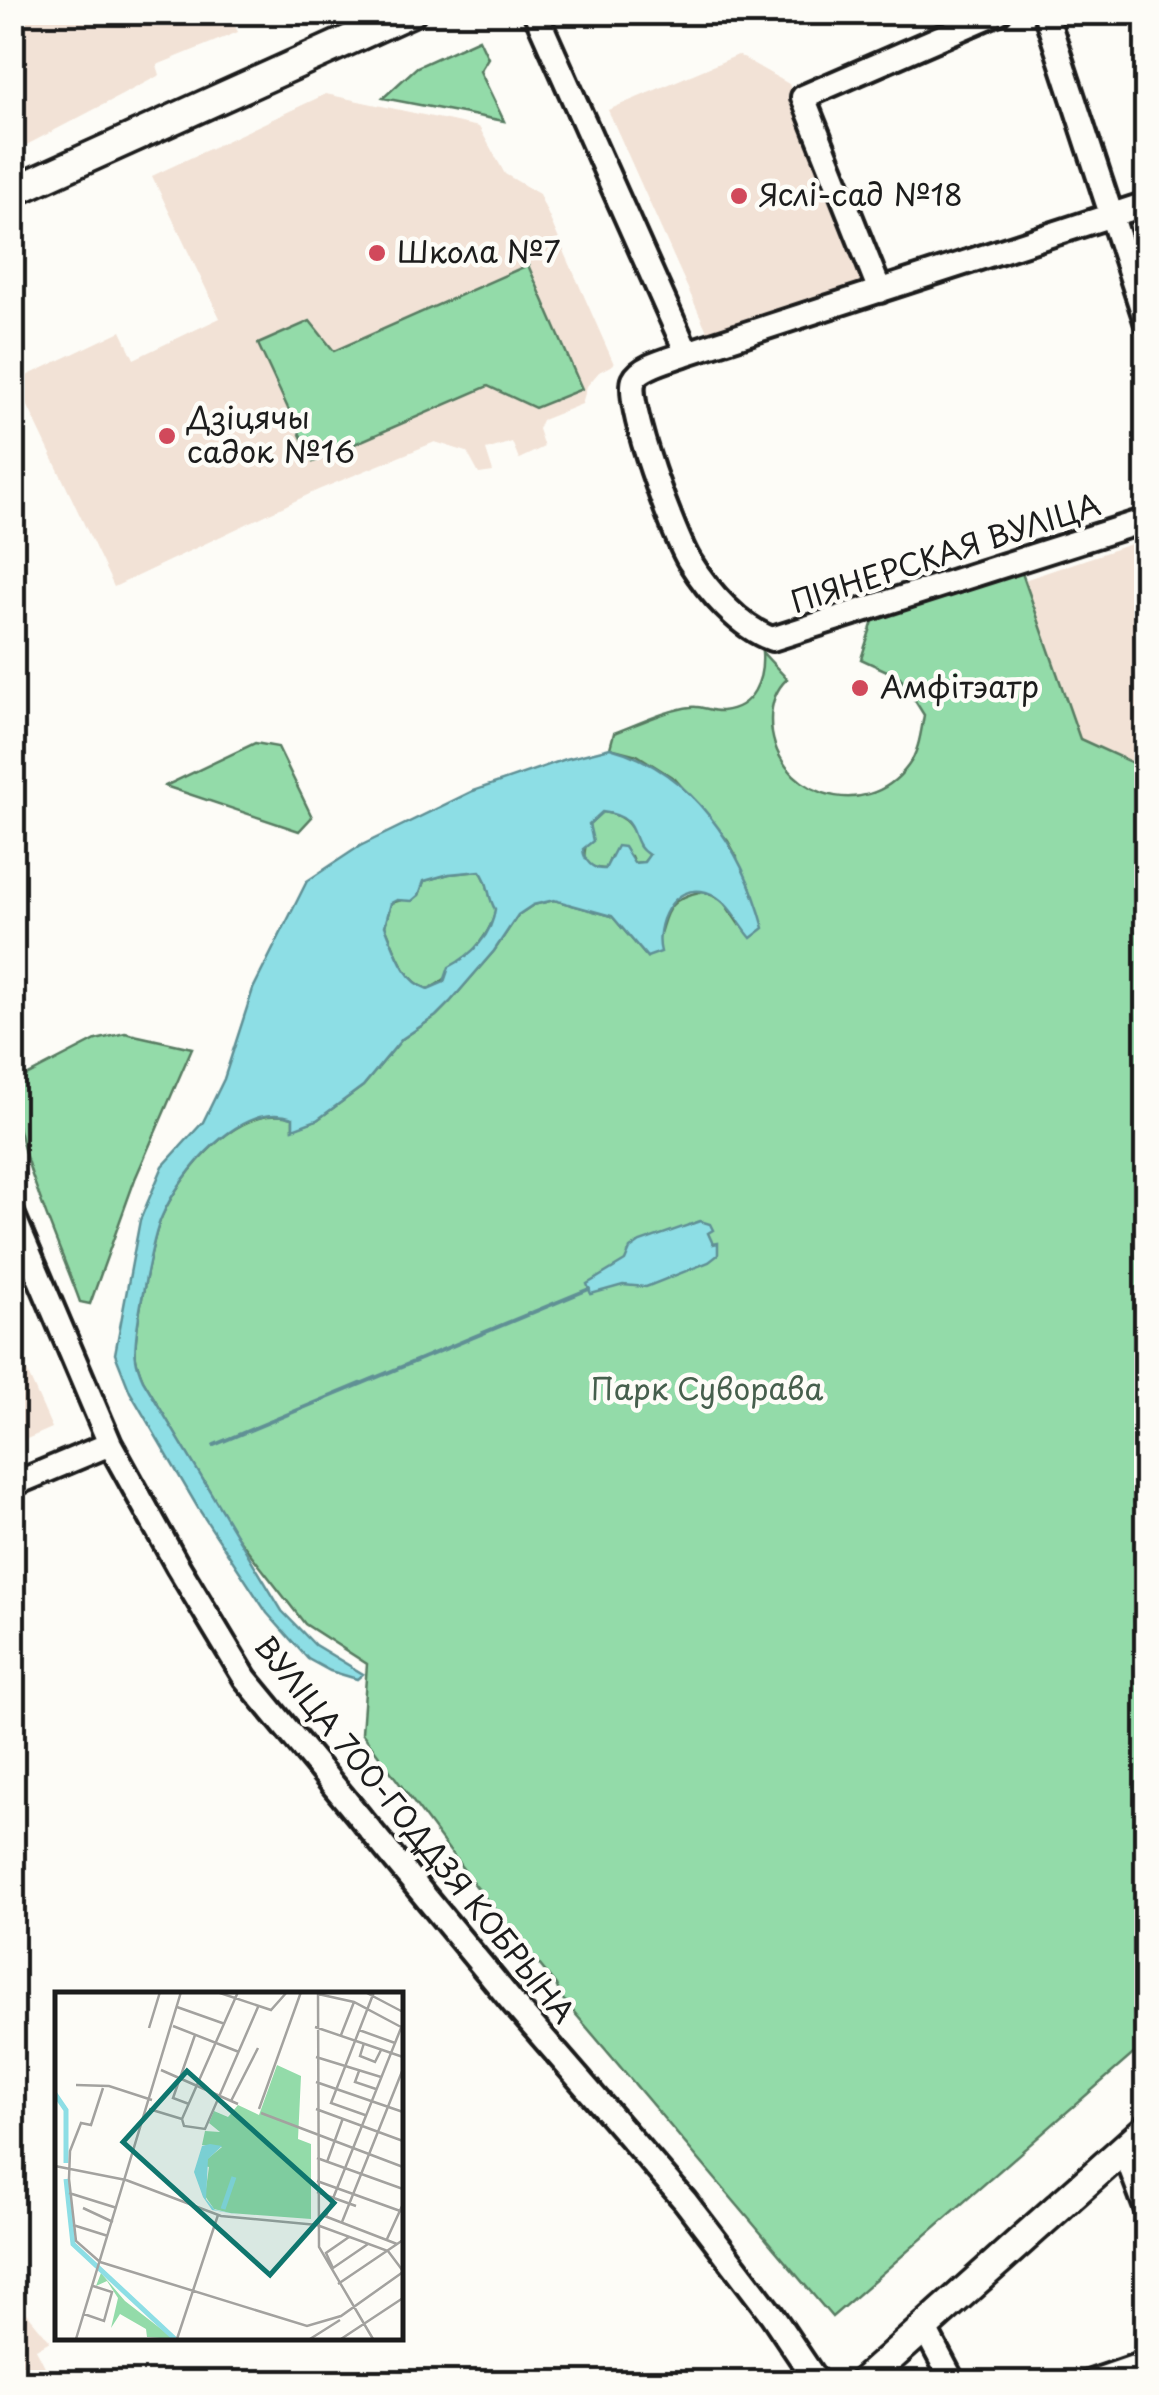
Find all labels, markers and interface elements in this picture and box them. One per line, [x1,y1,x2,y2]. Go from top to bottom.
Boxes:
place label: Яслі-сад №18 [759,171,963,216]
marker: Яслі-сад №18 [728,185,750,207]
place label: Школа №7 [397,228,561,273]
marker: Школа №7 [366,242,388,264]
place label: Дзіцячы садок №16 [186,394,355,473]
marker: Дзіцячы садок №16 [156,425,178,447]
street label: ПІЯНЕРСКАЯ ВУЛІЦА [785,480,1106,623]
place label: Амфітэатр [880,663,1039,708]
marker: Амфітэатр [849,677,871,699]
park label: Парк Суворава [591,1365,823,1410]
street label: ВУЛІЦА 700-ГОДДЗЯ КОБРЫНА [245,1625,587,2032]
inset map [55,1992,402,2340]

